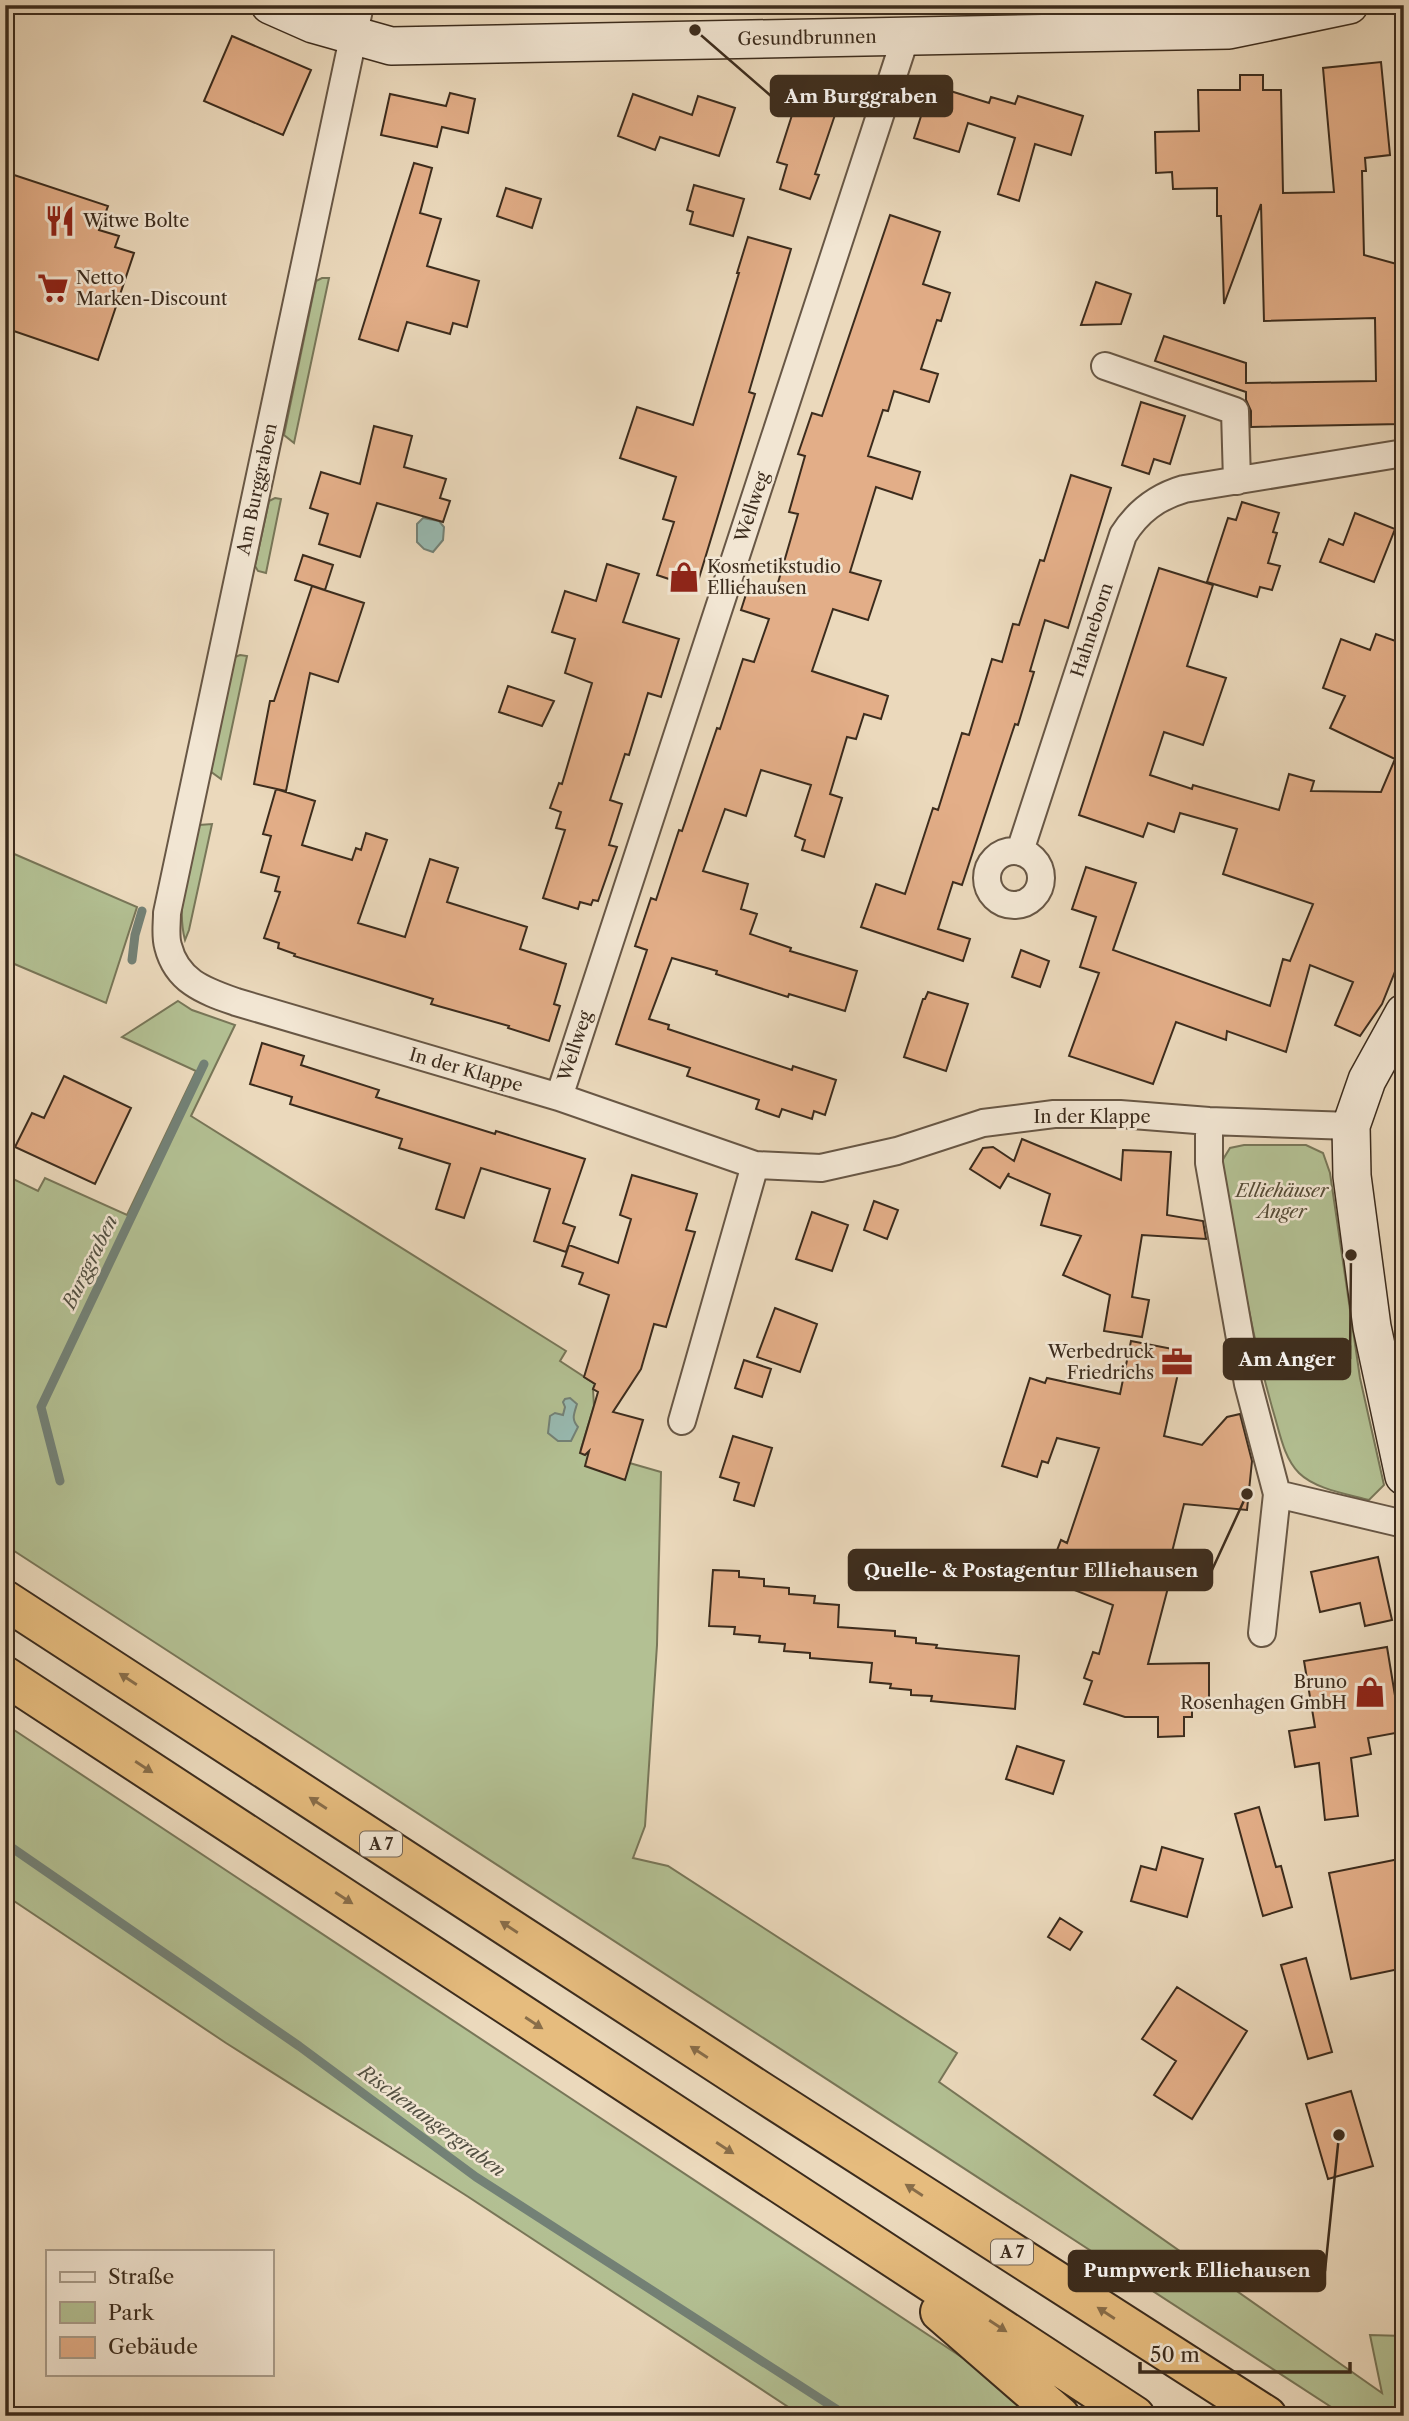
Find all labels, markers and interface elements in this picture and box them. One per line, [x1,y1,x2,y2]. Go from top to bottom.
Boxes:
street label: Gesundbrunnen [737,26,877,50]
callout: Am Burggraben [771,76,952,116]
text: Am Burggraben [783,85,938,108]
restaurant icon: Witwe Bolte [43,204,77,238]
place label: Witwe Bolte [82,210,189,232]
place label: Netto Marken-Discount [76,267,228,310]
supermarket icon: Netto Marken-Discount [36,271,70,305]
street label: Am Burggraben [232,421,282,558]
street label: Wellweg [730,469,774,546]
place label: Kosmetikstudio Elliehausen [707,556,841,599]
shop icon: Kosmetikstudio Elliehausen [667,560,701,594]
street label: Hahneborn [1066,580,1118,680]
street label: Wellweg [553,1008,597,1085]
street label: In der Klappe [407,1043,525,1097]
street label: In der Klappe [1033,1106,1151,1128]
park label: Elliehäuser Anger [1234,1180,1330,1223]
water label: Burggraben [56,1211,123,1315]
callout: Am Anger [1224,1339,1350,1379]
place label: Werbedruck Friedrichs [1047,1341,1156,1384]
office icon: Werbedruck Friedrichs [1160,1345,1194,1379]
text: Am Anger [1238,1348,1336,1371]
callout: Quelle- & Postagentur Elliehausen [849,1550,1212,1590]
text: Quelle- & Postagentur Elliehausen [864,1559,1198,1582]
place label: Bruno Rosenhagen GmbH [1180,1671,1347,1714]
one-way arrow [118,1673,137,1686]
shop icon: Bruno Rosenhagen GmbH [1353,1675,1387,1709]
one-way arrow [135,1761,154,1774]
one-way arrow [308,1797,328,1810]
road number: A 7 [360,1832,402,1856]
one-way arrow [334,1892,354,1905]
one-way arrow [499,1921,519,1934]
one-way arrow [525,2016,544,2029]
one-way arrow [690,2045,709,2058]
water label: Rischenangergraben [352,2059,510,2182]
one-way arrow [715,2141,734,2154]
one-way arrow [905,2184,924,2197]
road number: A 7 [991,2240,1033,2264]
legend [46,2250,273,2376]
callout: Pumpwerk Elliehausen [1069,2251,1325,2291]
text: Pumpwerk Elliehausen [1083,2259,1311,2282]
text: Straße [108,2264,174,2289]
text: Park [108,2300,154,2325]
one-way arrow [1096,2306,1116,2319]
one-way arrow [988,2320,1008,2333]
scale bar [1140,2330,1350,2374]
text: Gebäude [108,2334,198,2359]
text: 50 m [1150,2342,1200,2367]

